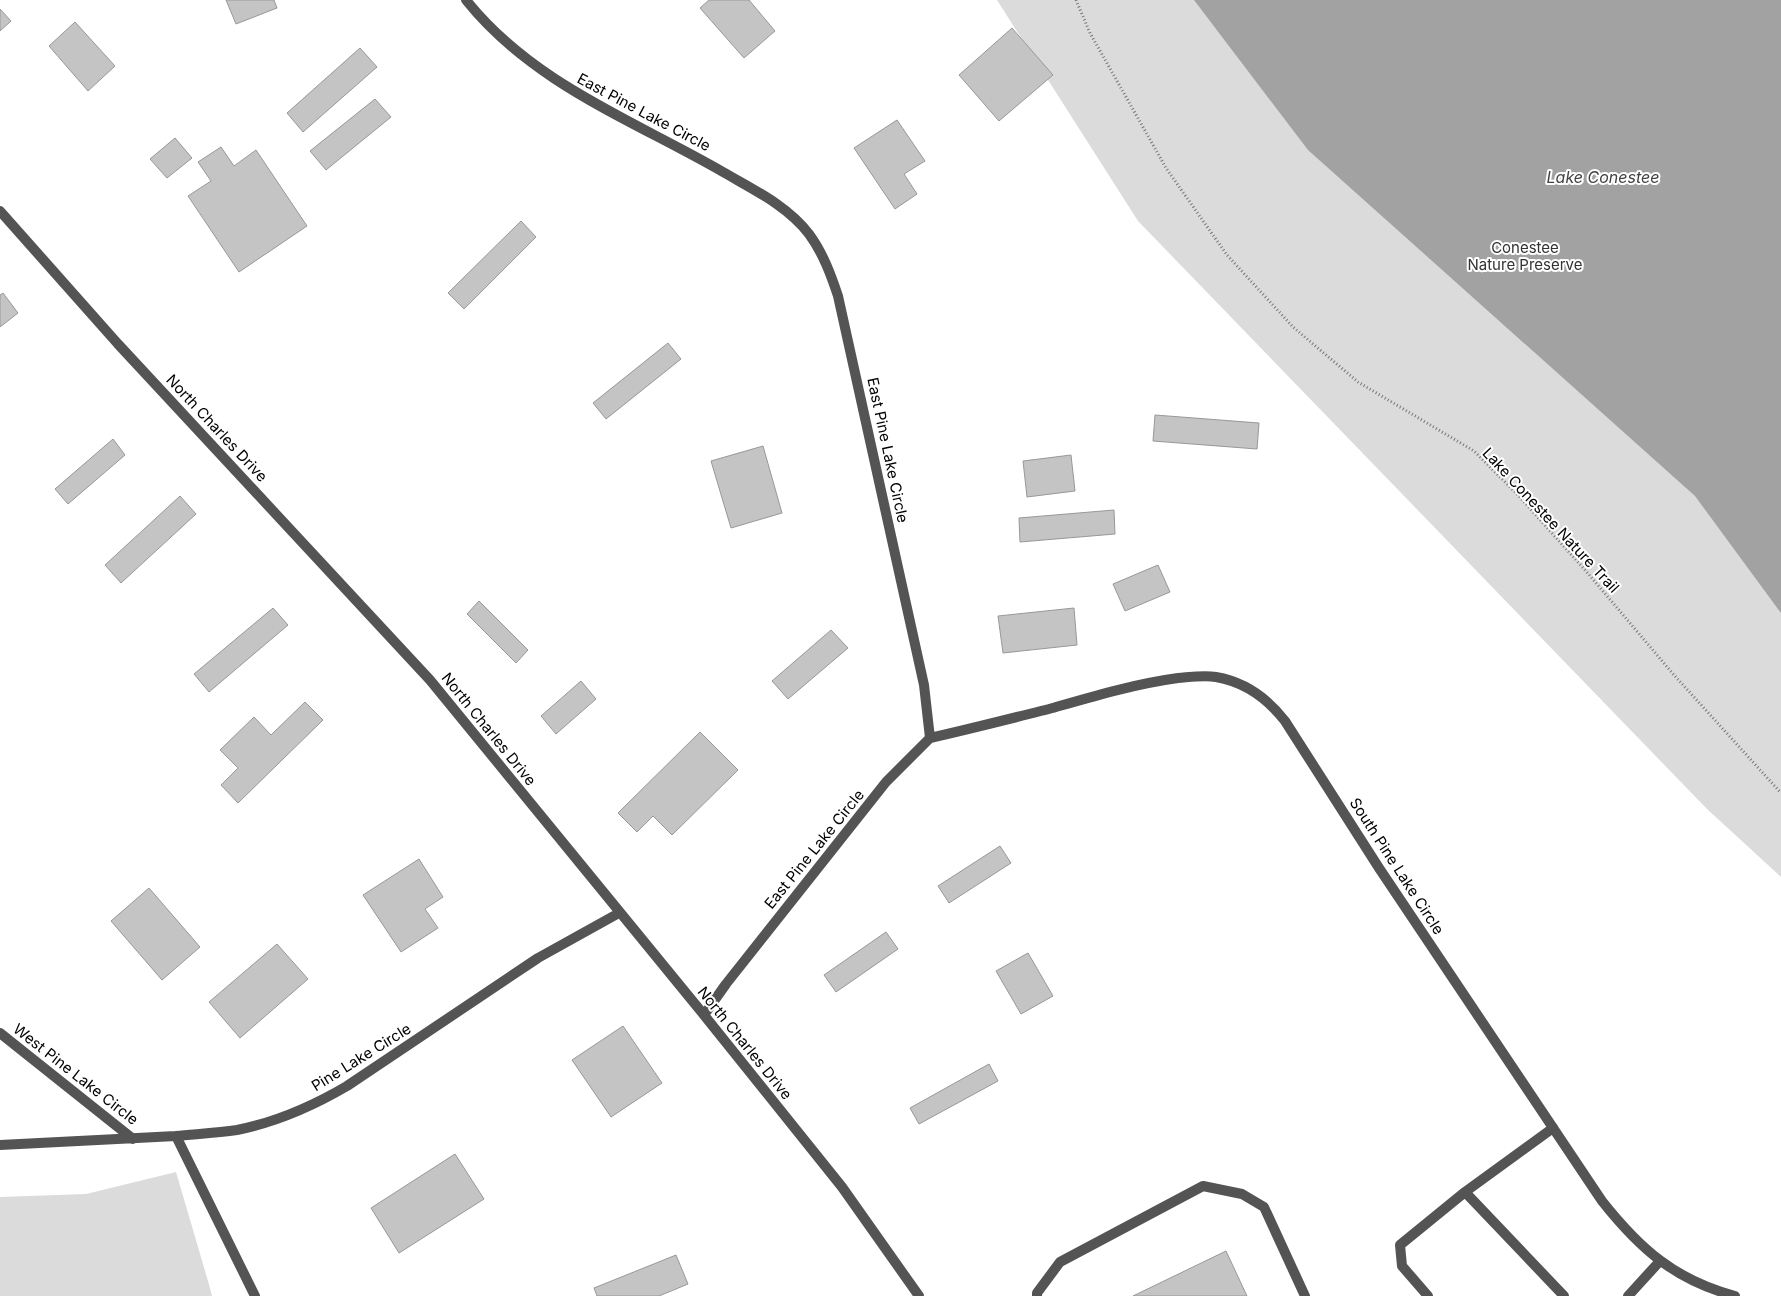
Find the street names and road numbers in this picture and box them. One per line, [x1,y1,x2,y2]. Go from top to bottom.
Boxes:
street label: East Pine Lake Circle [574,69,714,155]
street label: North Charles Drive [162,370,272,486]
street label: East Pine Lake Circle [863,376,913,524]
street label: Lake Conestee Nature Trail [1479,443,1623,597]
street label: North Charles Drive [438,669,540,789]
street label: East Pine Lake Circle [760,785,868,913]
street label: South Pine Lake Circle [1346,794,1448,938]
street label: North Charles Drive [694,983,796,1103]
street label: West Pine Lake Circle [10,1019,142,1129]
street label: Pine Lake Circle [308,1019,414,1095]

